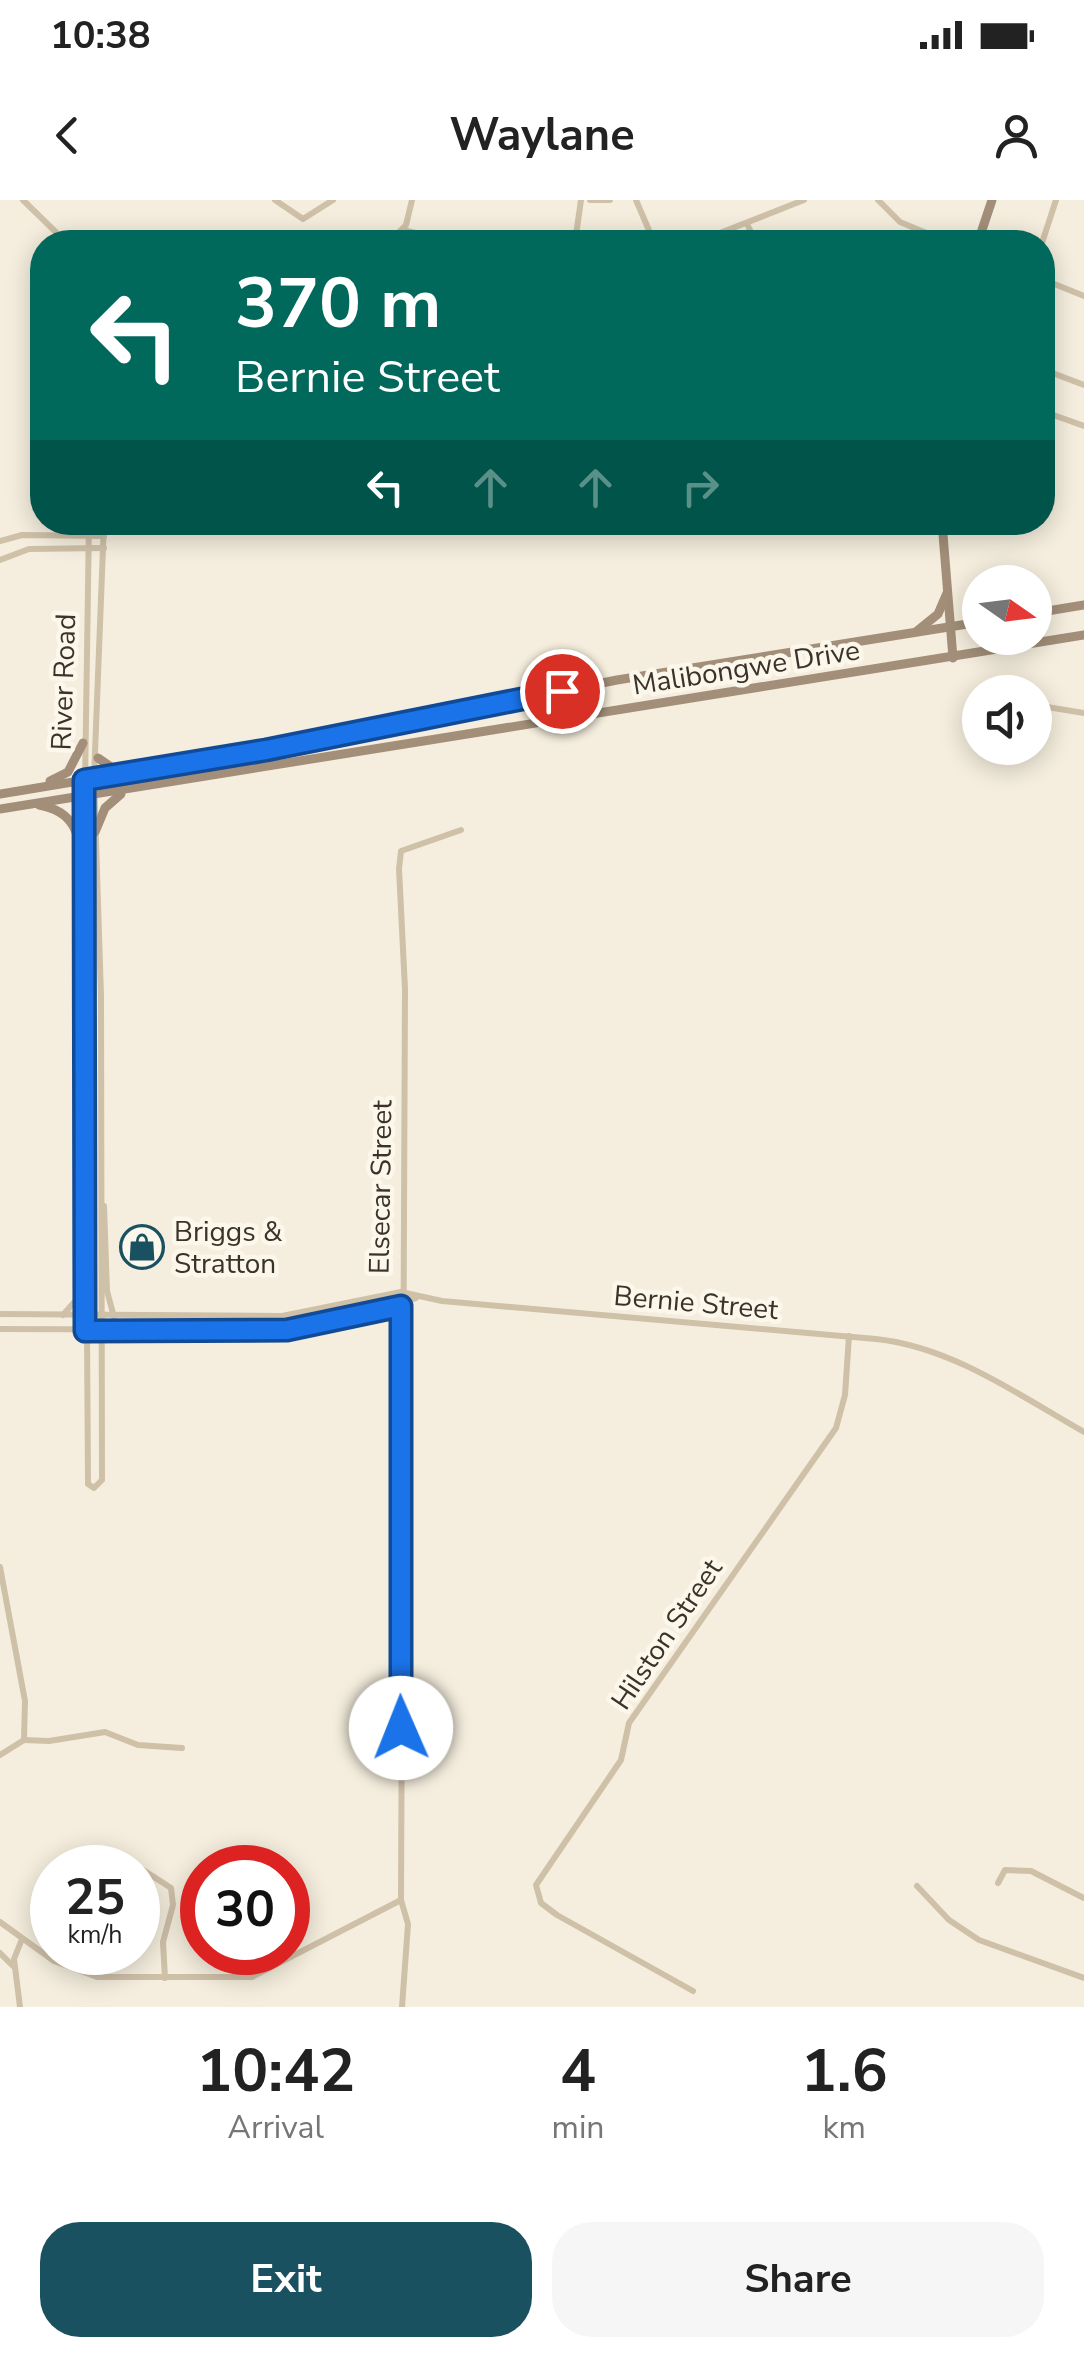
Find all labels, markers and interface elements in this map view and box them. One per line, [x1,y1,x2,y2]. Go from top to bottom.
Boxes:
text: 10:38 [50,10,151,61]
text: Waylane [449,105,635,166]
icon: back [40,108,95,163]
icon: person [989,108,1044,163]
text: 370 m [235,256,441,352]
icon: left [70,270,200,400]
text: Bernie Street [235,347,500,408]
icon: left [358,460,413,515]
icon: ahead [463,460,518,515]
icon: ahead [568,460,623,515]
icon: right [673,460,728,515]
north arrow [962,565,1052,655]
map controls [962,565,1052,765]
street label: River Road [43,613,85,751]
street label: Malibongwe Drive [630,631,863,705]
pin [520,649,605,734]
icon: arrive [535,664,590,719]
button: sound [962,675,1052,765]
street label: Elsecar Street [360,1099,402,1274]
place label: Briggs & Stratton [174,1213,283,1283]
shop icon: Briggs & Stratton [119,1224,165,1270]
street label: Bernie Street [612,1277,780,1329]
street label: Hilston Street [602,1552,731,1717]
position arrow [349,1676,453,1780]
speed limit sign: 30 [180,1845,310,1975]
text: 25 [65,1863,125,1932]
text: km/h [67,1918,123,1952]
text: 10:42 [196,2030,355,2112]
text: 4 [560,2030,596,2112]
text: 1.6 [801,2030,888,2112]
text: Arrival [228,2106,324,2149]
text: min [551,2106,604,2149]
text: km [823,2106,866,2149]
button: Exit [40,2222,532,2337]
button: Share [552,2222,1044,2337]

